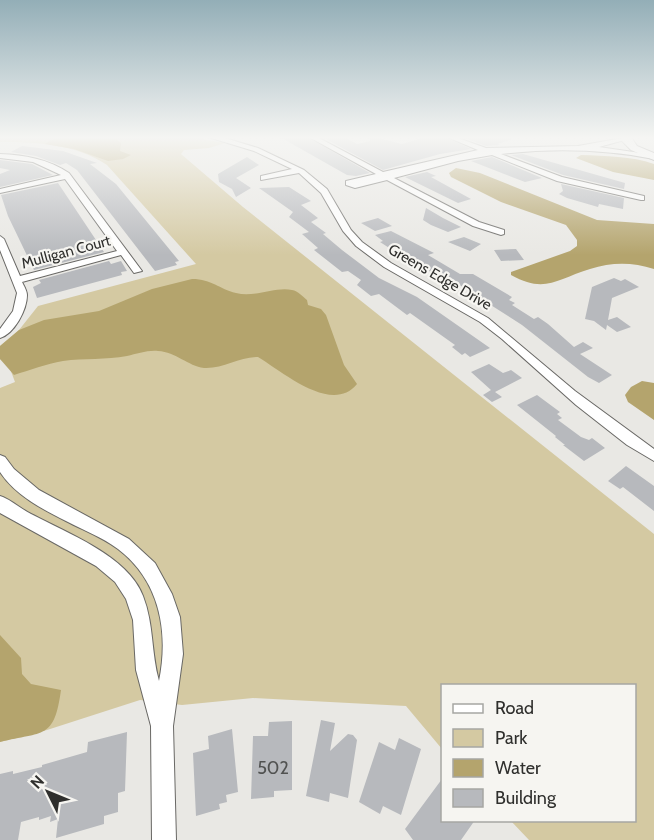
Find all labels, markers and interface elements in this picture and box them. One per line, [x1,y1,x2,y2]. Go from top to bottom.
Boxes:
street label: Mulligan Court [19,231,113,273]
street label: Greens Edge Drive [385,240,495,314]
legend [441,684,636,822]
text: Road [495,697,534,719]
text: Park [495,727,528,749]
house number: 502 [257,757,289,779]
text: Water [495,757,541,779]
north arrow [18,762,78,822]
text: N [27,771,48,793]
text: Building [495,787,557,809]

